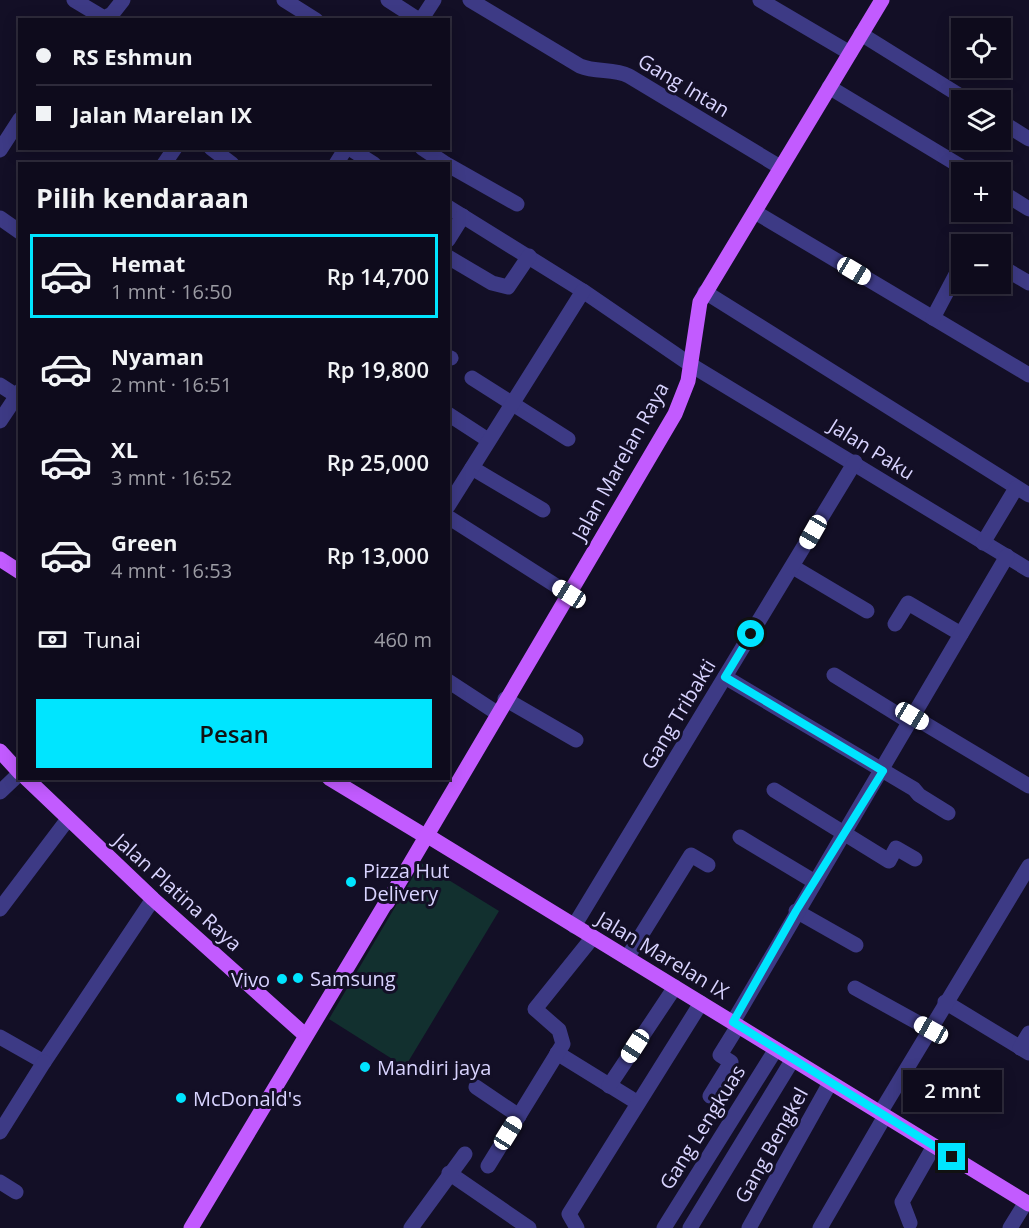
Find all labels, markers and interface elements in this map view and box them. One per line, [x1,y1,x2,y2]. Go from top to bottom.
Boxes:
map controls [951,18,1011,294]
button: locate [951,18,1011,78]
text: RS Eshmun [72,41,193,71]
street label: Gang Intan [633,47,735,123]
button: layers [951,90,1011,150]
text: Jalan Marelan IX [72,99,252,129]
button: + [951,162,1011,222]
text: Pilih kendaraan [36,179,249,216]
button: − [951,234,1011,294]
text: Hemat [111,248,185,278]
icon: car [39,249,93,303]
car [834,254,874,288]
text: Rp 14,700 [327,261,429,291]
text: 1 mnt · 16:50 [111,278,232,305]
text: Nyaman [111,341,204,371]
icon: car [39,342,93,396]
text: Rp 19,800 [327,354,429,384]
text: 2 mnt · 16:51 [111,371,232,398]
street label: Jalan Marelan Raya [564,377,675,547]
street label: Jalan Paku [822,411,920,486]
text: XL [111,434,138,464]
icon: car [39,435,93,489]
text: Rp 25,000 [327,447,429,477]
text: 3 mnt · 16:52 [111,464,232,491]
car [796,512,830,552]
text: Green [111,527,177,557]
icon: car [39,528,93,582]
text: Rp 13,000 [327,540,429,570]
text: 4 mnt · 16:53 [111,557,232,584]
car [549,577,589,611]
route start [737,620,764,647]
icon: cash [36,623,69,656]
text: Tunai [84,624,141,654]
text: 460 m [374,626,432,653]
street label: Gang Tribakti [634,654,722,774]
button: Pesan [36,699,432,768]
car [892,699,932,733]
street label: Jalan Platina Raya [107,826,248,957]
place label: Pizza Hut Delivery [363,857,449,907]
marker: Pizza Hut Delivery [344,875,358,889]
street label: Jalan Marelan IX [590,904,734,1005]
place label: Samsung [310,965,396,992]
place label: Vivo [231,966,270,993]
marker: Samsung [291,971,305,985]
marker: Vivo [275,972,289,986]
car [911,1013,951,1047]
car [618,1026,652,1066]
place label: Mandiri jaya [377,1054,491,1081]
marker: Mandiri jaya [358,1060,372,1074]
street label: Gang Lengkuas [653,1060,751,1194]
callout: 2 mnt [902,1070,1002,1112]
text: 2 mnt [924,1077,981,1104]
street label: Gang Bengkel [728,1082,814,1208]
place label: McDonald's [193,1085,302,1112]
marker: McDonald's [174,1091,188,1105]
car [491,1113,525,1153]
route end [938,1143,965,1170]

